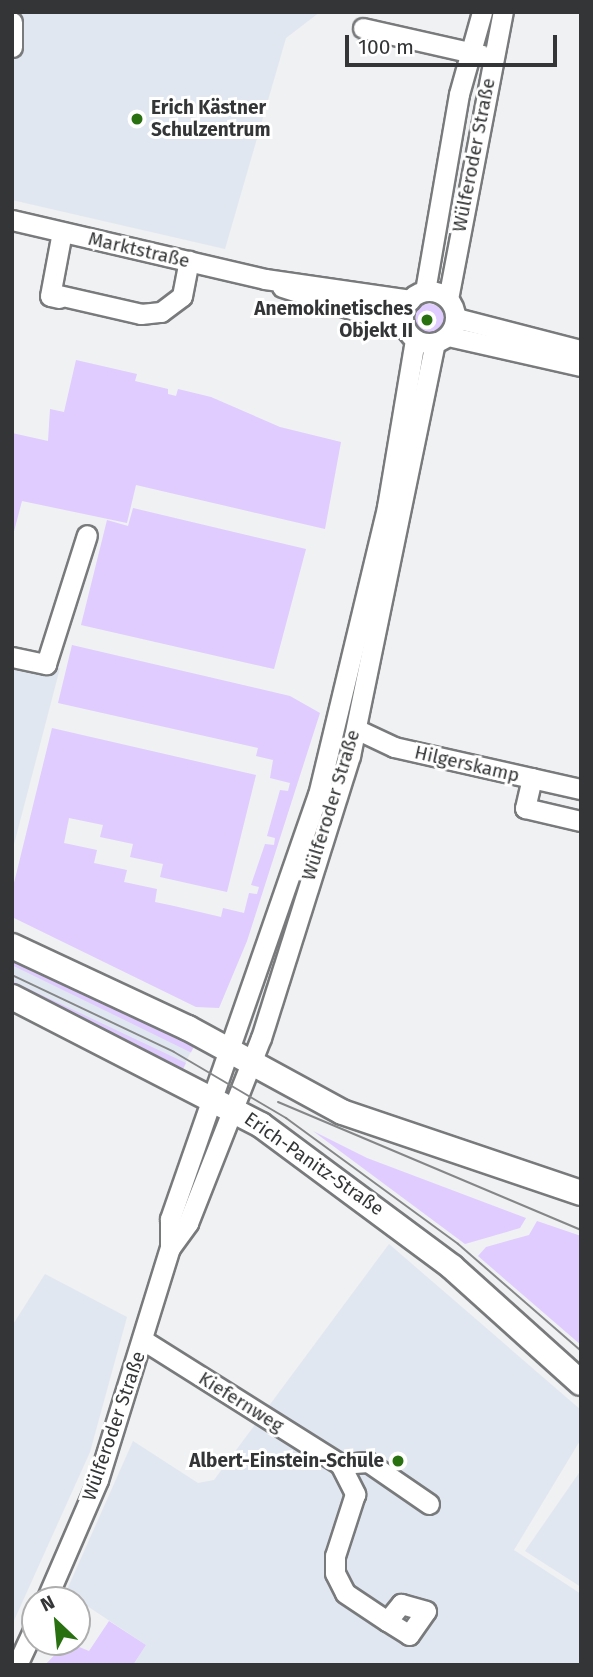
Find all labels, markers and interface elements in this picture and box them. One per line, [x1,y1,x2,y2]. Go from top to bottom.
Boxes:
scale bar [348,21,560,65]
text: 100 m [358,34,414,60]
street label: Wülferoder Straße [448,76,500,234]
place label: Erich Kästner Schulzentrum [151,97,271,141]
marker: Erich Kästner Schulzentrum [129,111,145,127]
street label: Marktstraße [86,227,192,273]
place label: Anemokinetisches Objekt II [254,298,413,342]
marker: Anemokinetisches Objekt II [419,312,435,328]
street label: Wülferoder Straße [297,727,365,883]
street label: Hilgerskamp [412,741,522,787]
street label: Erich-Panitz-Straße [240,1107,388,1221]
street label: Wülferoder Straße [78,1348,150,1504]
street label: Kiefernweg [194,1367,288,1437]
place label: Albert-Einstein-Schule [189,1450,384,1472]
marker: Albert-Einstein-Schule [390,1453,406,1469]
north arrow [21,1586,91,1656]
text: N [37,1590,58,1617]

